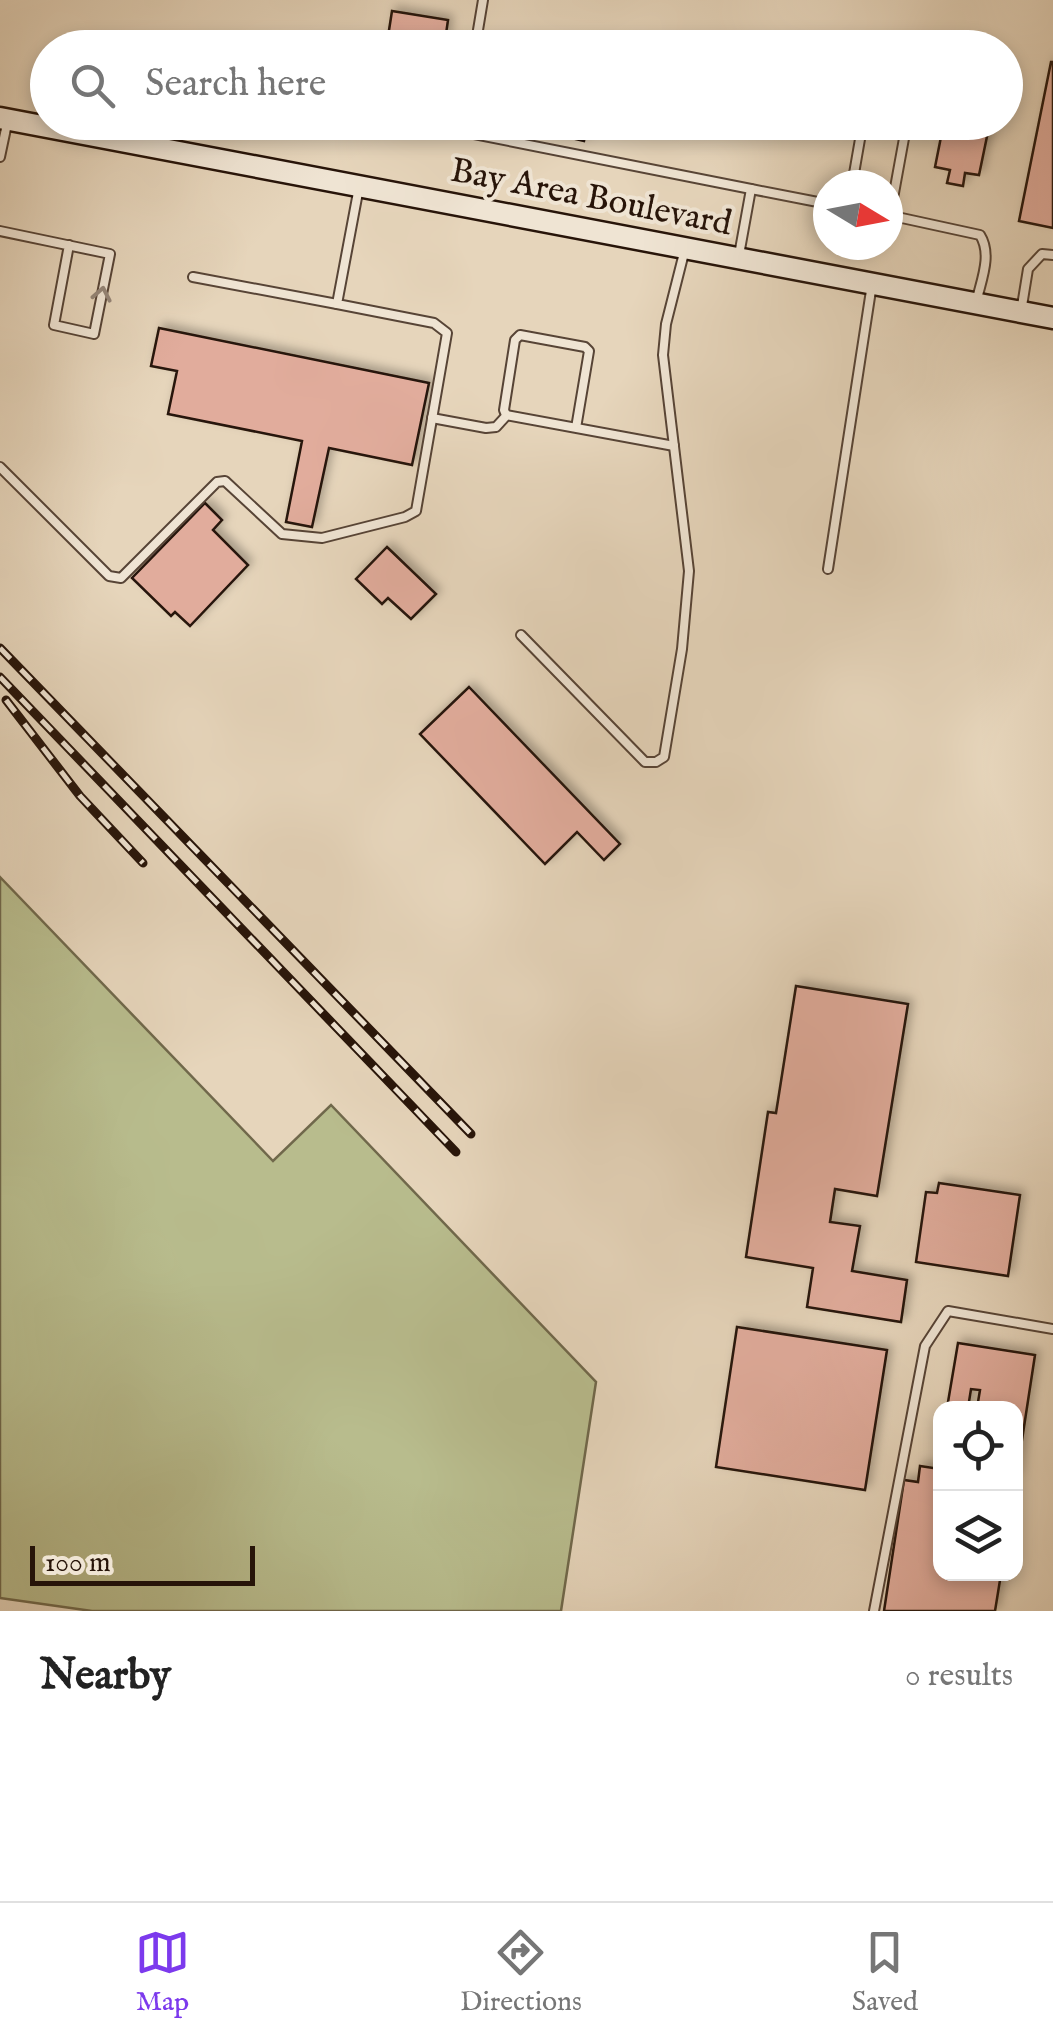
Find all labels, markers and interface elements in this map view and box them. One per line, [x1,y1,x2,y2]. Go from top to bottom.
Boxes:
search box [30,30,1023,140]
icon: search [65,58,120,113]
text: Search here [145,61,326,109]
street label: Bay Area Boulevard [446,149,736,247]
north arrow [813,170,903,260]
one-way arrow [90,286,111,303]
map controls [933,1401,1023,1581]
button: locate [933,1401,1023,1491]
button: layers [933,1491,1023,1581]
scale bar [30,1541,255,1586]
text: 100 m [45,1546,111,1581]
text: Nearby [40,1650,171,1703]
text: 0 results [905,1656,1013,1697]
tab: Map [135,1925,190,2020]
tab: Directions [460,1925,582,2020]
tab: Saved [852,1925,918,2020]

